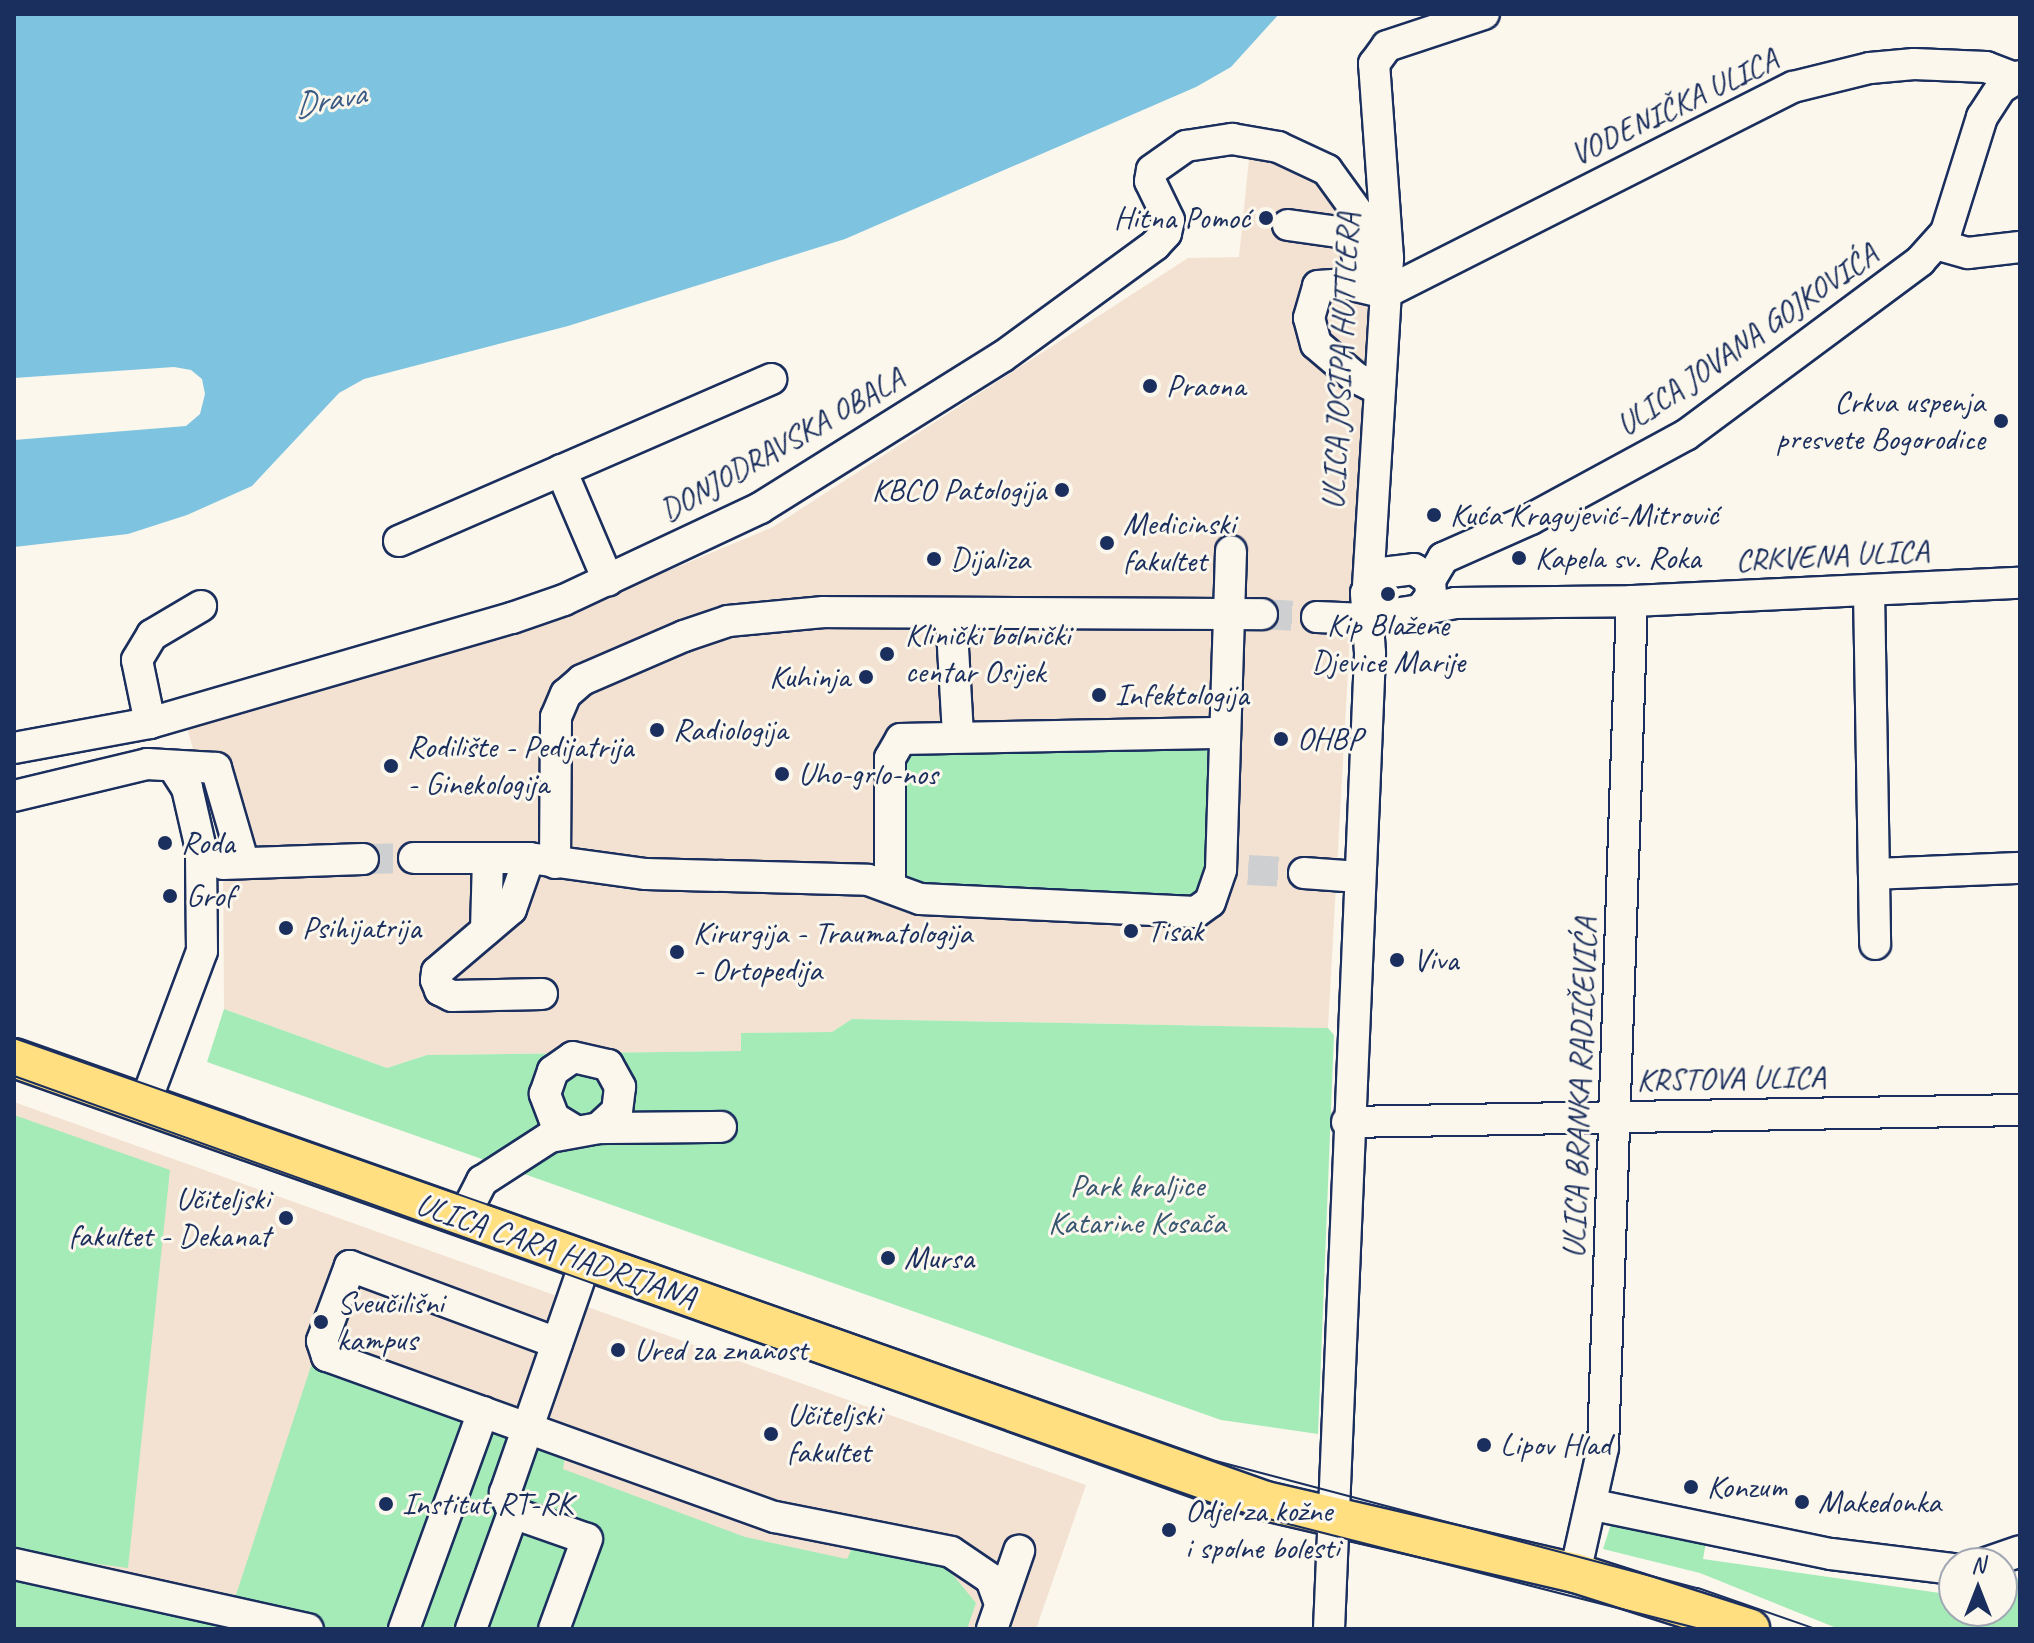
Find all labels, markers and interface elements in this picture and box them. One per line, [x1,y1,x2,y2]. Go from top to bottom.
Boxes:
street label: VODENIČKA ULICA [1564,40,1784,174]
water label: Drava [290,72,368,126]
place label: Hitna Pomoć [1114,199,1250,237]
marker: Hitna Pomoć [1257,209,1275,227]
street label: ULICA JOSIPA HUTTLERA [1314,213,1368,509]
street label: ULICA JOVANA GOJKOVIĆA [1610,236,1884,444]
street label: DONJODRAVSKA OBALA [654,360,910,530]
place label: Praona [1166,367,1245,405]
marker: Praona [1141,377,1159,395]
place label: Crkva uspenja presvete Bogorodice [1777,384,1985,459]
marker: Crkva uspenja presvete Bogorodice [1992,412,2010,430]
place label: KBCO Patologija [872,471,1046,509]
marker: KBCO Patologija [1053,481,1071,499]
place label: Kuća Kragujević-Mitrović [1450,496,1720,534]
place label: Medicinski fakultet [1123,506,1235,581]
marker: Kuća Kragujević-Mitrović [1425,506,1443,524]
street label: CRKVENA ULICA [1735,532,1929,580]
marker: Medicinski fakultet [1098,534,1116,552]
place label: Kapela sv. Roka [1535,539,1701,577]
place label: Dijaliza [950,540,1030,578]
marker: Kapela sv. Roka [1510,549,1528,567]
marker: Dijaliza [925,550,943,568]
marker: Kip Blažene Djevice Marije [1379,585,1397,603]
place label: Kip Blažene Djevice Marije [1311,607,1465,682]
place label: Klinički bolnički centar Osijek [905,617,1070,692]
marker: Klinički bolnički centar Osijek [876,643,898,665]
place label: Kuhinja [769,658,850,696]
marker: Kuhinja [857,668,875,686]
place label: Infektologija [1115,676,1249,714]
marker: Infektologija [1090,686,1108,704]
place label: Radiologija [673,711,787,749]
place label: OHBP [1297,720,1362,758]
marker: Radiologija [648,721,666,739]
place label: Rodilište - Pedijatrija - Ginekologija [407,729,633,804]
marker: OHBP [1272,730,1290,748]
place label: Uho-grlo-nos [798,755,938,793]
marker: Rodilište - Pedijatrija - Ginekologija [382,757,400,775]
marker: Uho-grlo-nos [773,765,791,783]
place label: Roda [181,824,235,862]
marker: Roda [156,834,174,852]
place label: Grof [186,877,234,915]
marker: Grof [161,887,179,905]
place label: Psihijatrija [302,909,421,947]
place label: Tisak [1147,912,1203,950]
place label: Kirurgija - Traumatologija - Ortopedija [693,915,972,990]
street label: ULICA BRANKA RADIČEVIĆA [1555,917,1605,1259]
marker: Psihijatrija [277,919,295,937]
marker: Tisak [1122,922,1140,940]
place label: Viva [1413,941,1458,979]
marker: Kirurgija - Traumatologija - Ortopedija [668,943,686,961]
marker: Viva [1388,951,1406,969]
street label: KRSTOVA ULICA [1637,1058,1825,1100]
park label: Park kraljice Katarine Kosača [1049,1168,1225,1243]
place label: Učiteljski fakultet - Dekanat [69,1181,270,1256]
street label: ULICA CARA HADRIJANA [412,1186,700,1316]
marker: Učiteljski fakultet - Dekanat [277,1209,295,1227]
place label: Mursa [904,1239,974,1277]
marker: Mursa [879,1249,897,1267]
place label: Sveučilišni kampus [337,1285,444,1360]
marker: Sveučilišni kampus [312,1313,330,1331]
place label: Ured za znanost [634,1331,809,1369]
marker: Ured za znanost [609,1341,627,1359]
place label: Učiteljski fakultet [787,1397,881,1472]
marker: Učiteljski fakultet [762,1425,780,1443]
place label: Lipov Hlad [1500,1426,1612,1464]
marker: Lipov Hlad [1475,1436,1493,1454]
place label: Konzum [1707,1468,1787,1506]
marker: Konzum [1682,1478,1700,1496]
place label: Makedonka [1818,1483,1941,1521]
place label: Institut RT-RK [402,1485,572,1523]
place label: Odjel za kožne i spolne bolesti [1185,1493,1339,1568]
marker: Makedonka [1793,1493,1811,1511]
marker: Institut RT-RK [377,1495,395,1513]
marker: Odjel za kožne i spolne bolesti [1160,1521,1178,1539]
north arrow [1938,1547,2018,1627]
text: N [1971,1551,1985,1579]

